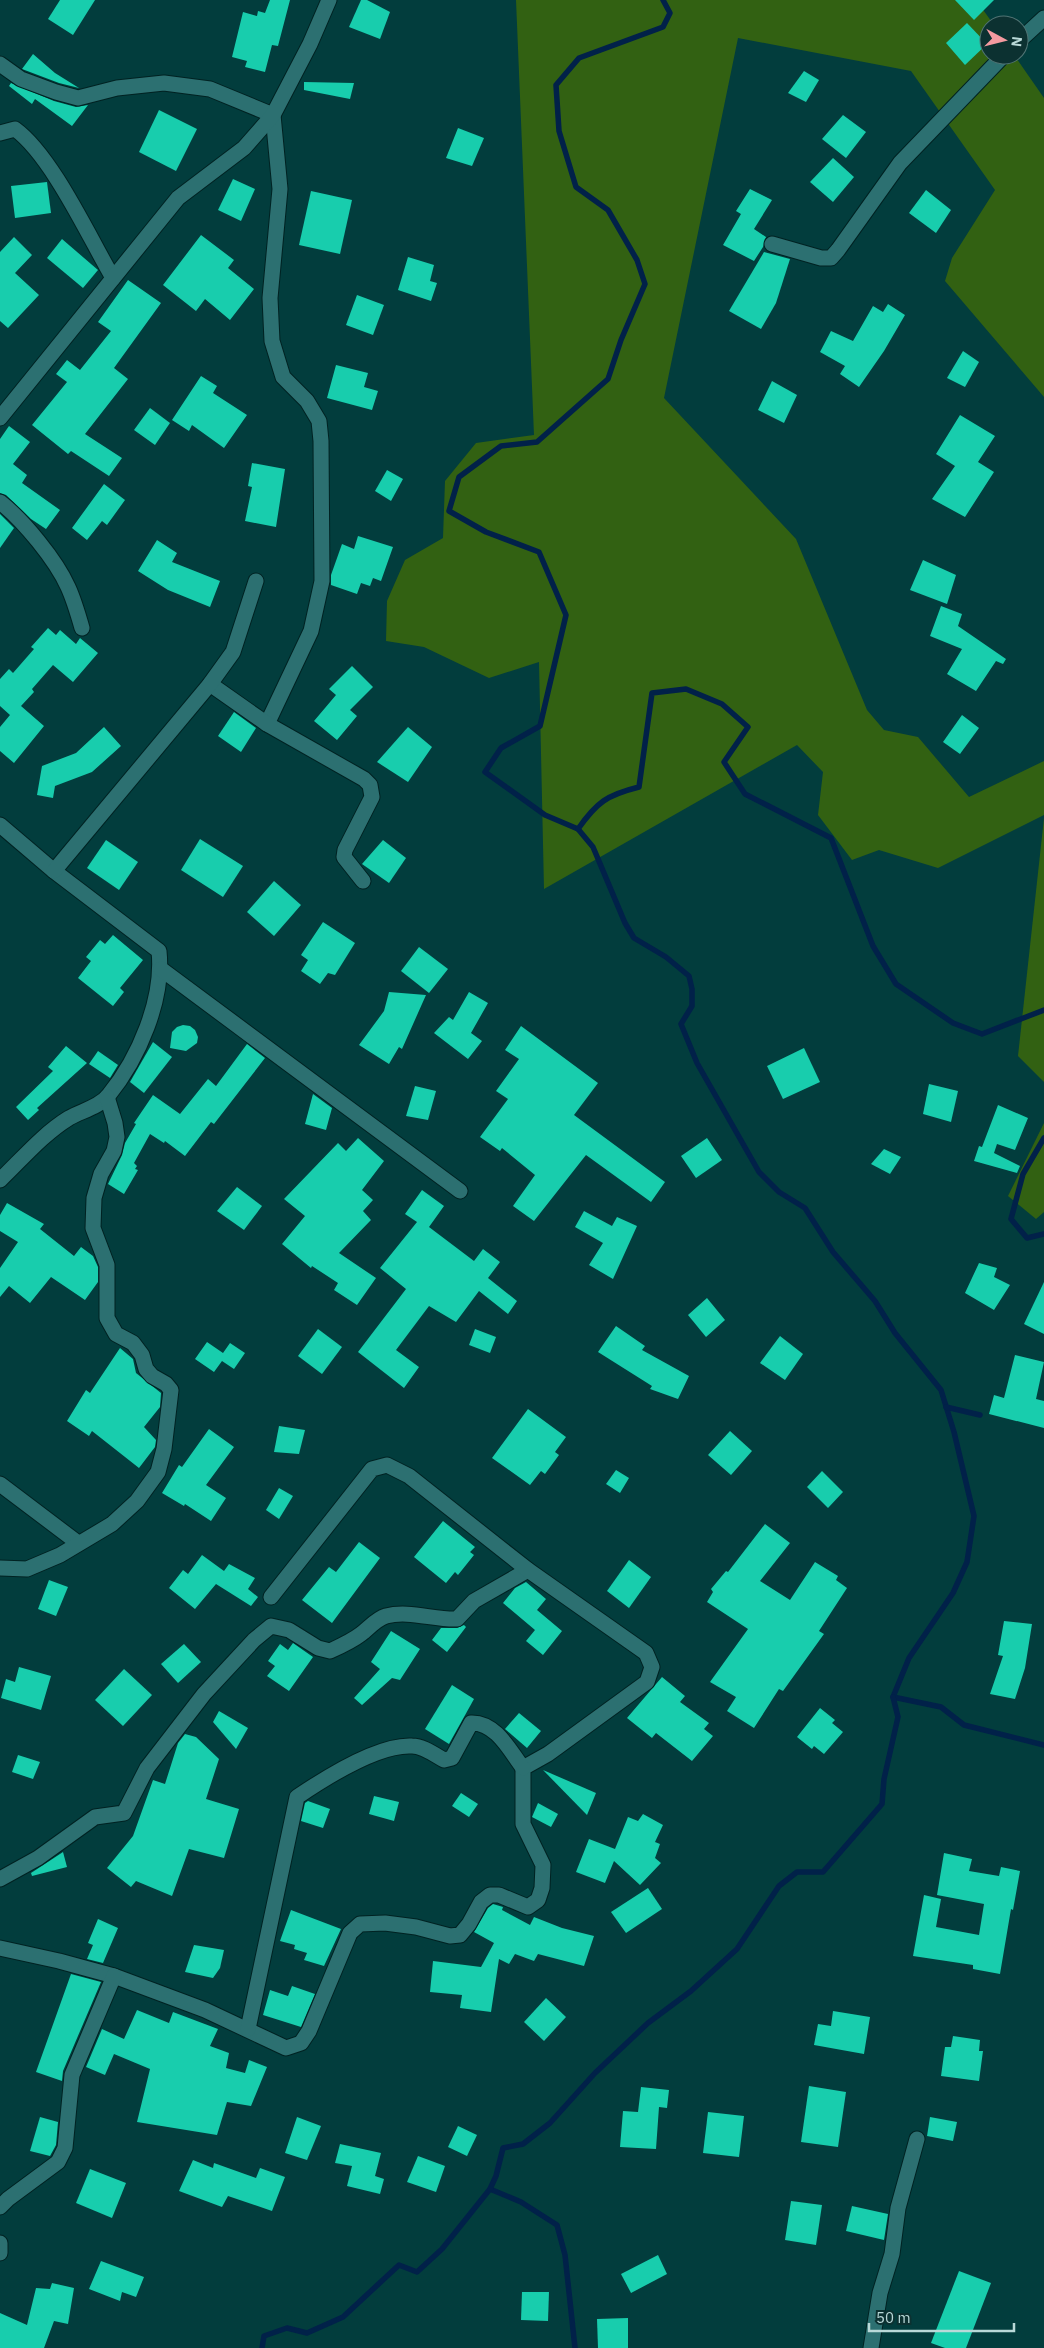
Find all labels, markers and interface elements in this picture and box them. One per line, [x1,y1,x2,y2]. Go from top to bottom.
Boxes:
north arrow [979,15,1029,65]
text: N [1007,35,1026,48]
scale bar [869,2300,1014,2332]
text: 50 m [876,2308,911,2327]

